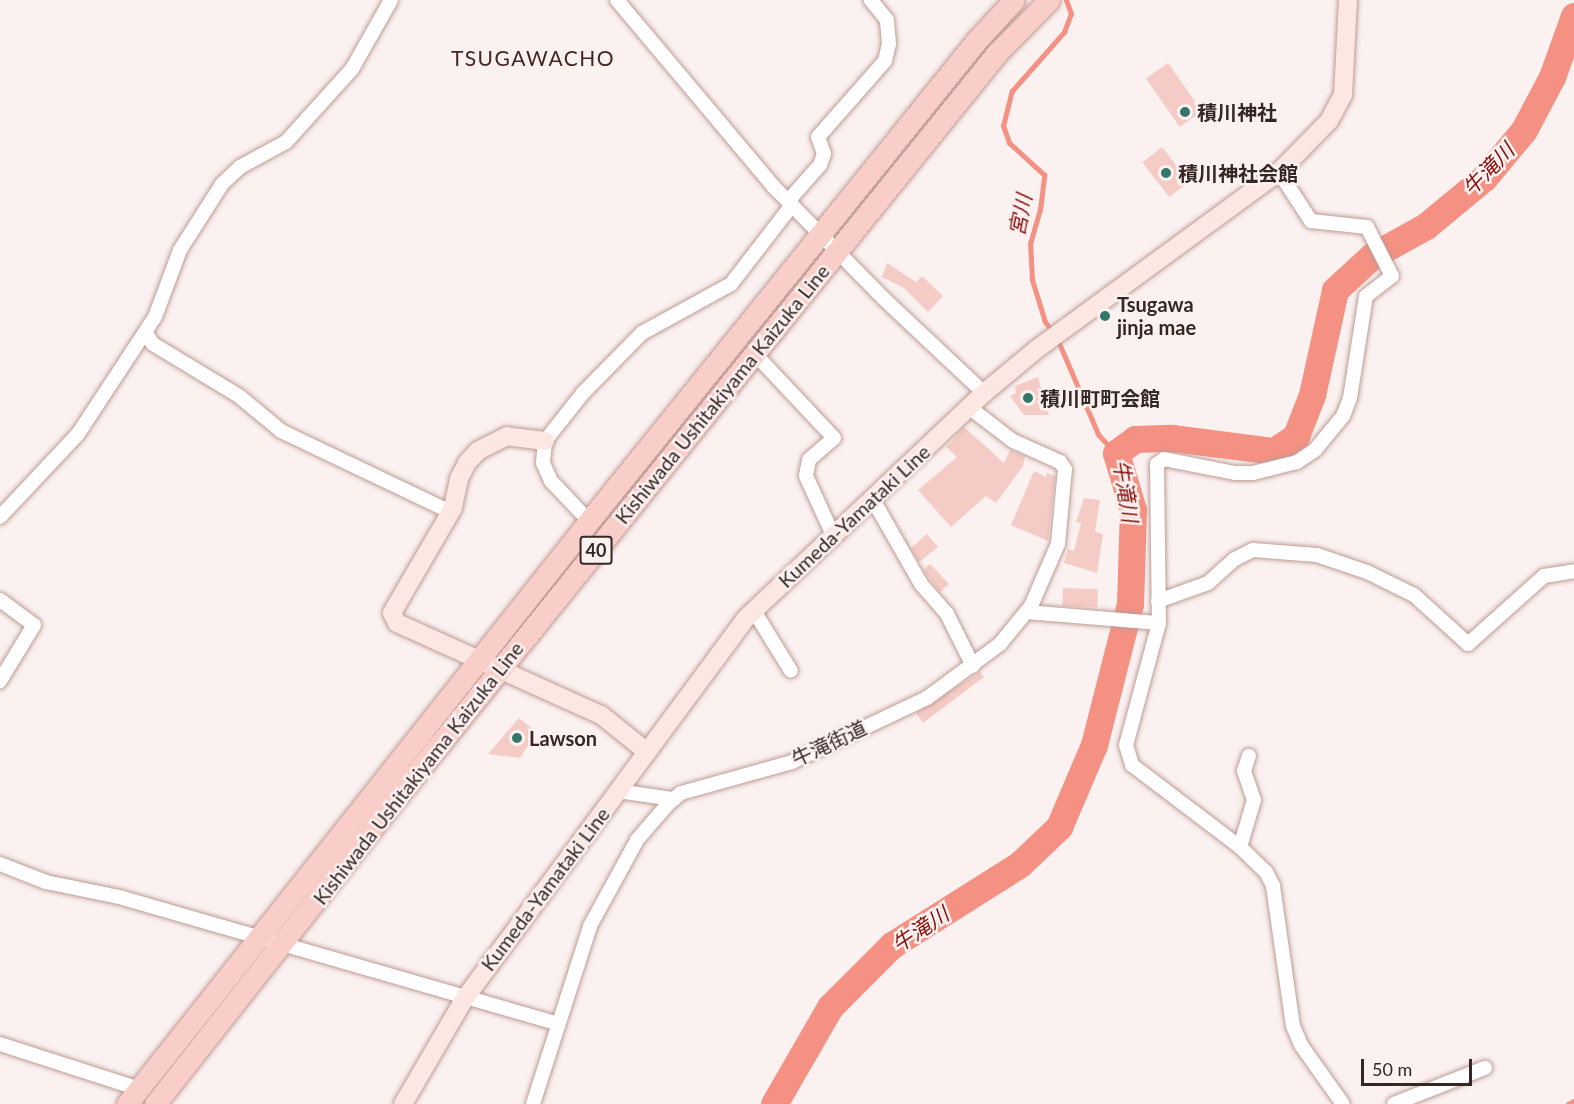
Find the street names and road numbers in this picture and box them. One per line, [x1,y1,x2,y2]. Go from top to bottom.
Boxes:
street label: Kishiwada Ushitakiyama Kaizuka Line [610,259,834,529]
street label: Kumeda-Yamataki Line [773,439,935,593]
road number: 40 [580,535,612,565]
street label: Kishiwada Ushitakiyama Kaizuka Line [308,637,528,909]
street label: 牛滝街道 [788,715,870,771]
street label: Kumeda-Yamataki Line [476,802,614,976]

